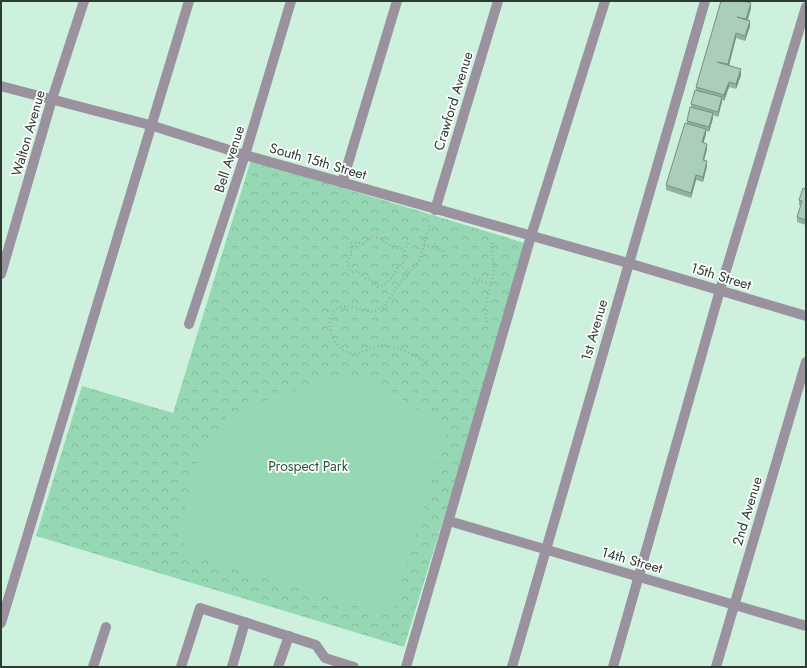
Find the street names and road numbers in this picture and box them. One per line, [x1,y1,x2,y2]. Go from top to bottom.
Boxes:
street label: Crawford Avenue [428,49,478,153]
street label: Walton Avenue [6,88,50,178]
street label: Bell Avenue [209,123,249,195]
street label: South 15th Street [267,138,369,185]
street label: 15th Street [688,257,754,295]
street label: 1st Avenue [576,297,612,363]
street label: 2nd Avenue [727,474,767,548]
street label: 14th Street [599,542,666,578]

